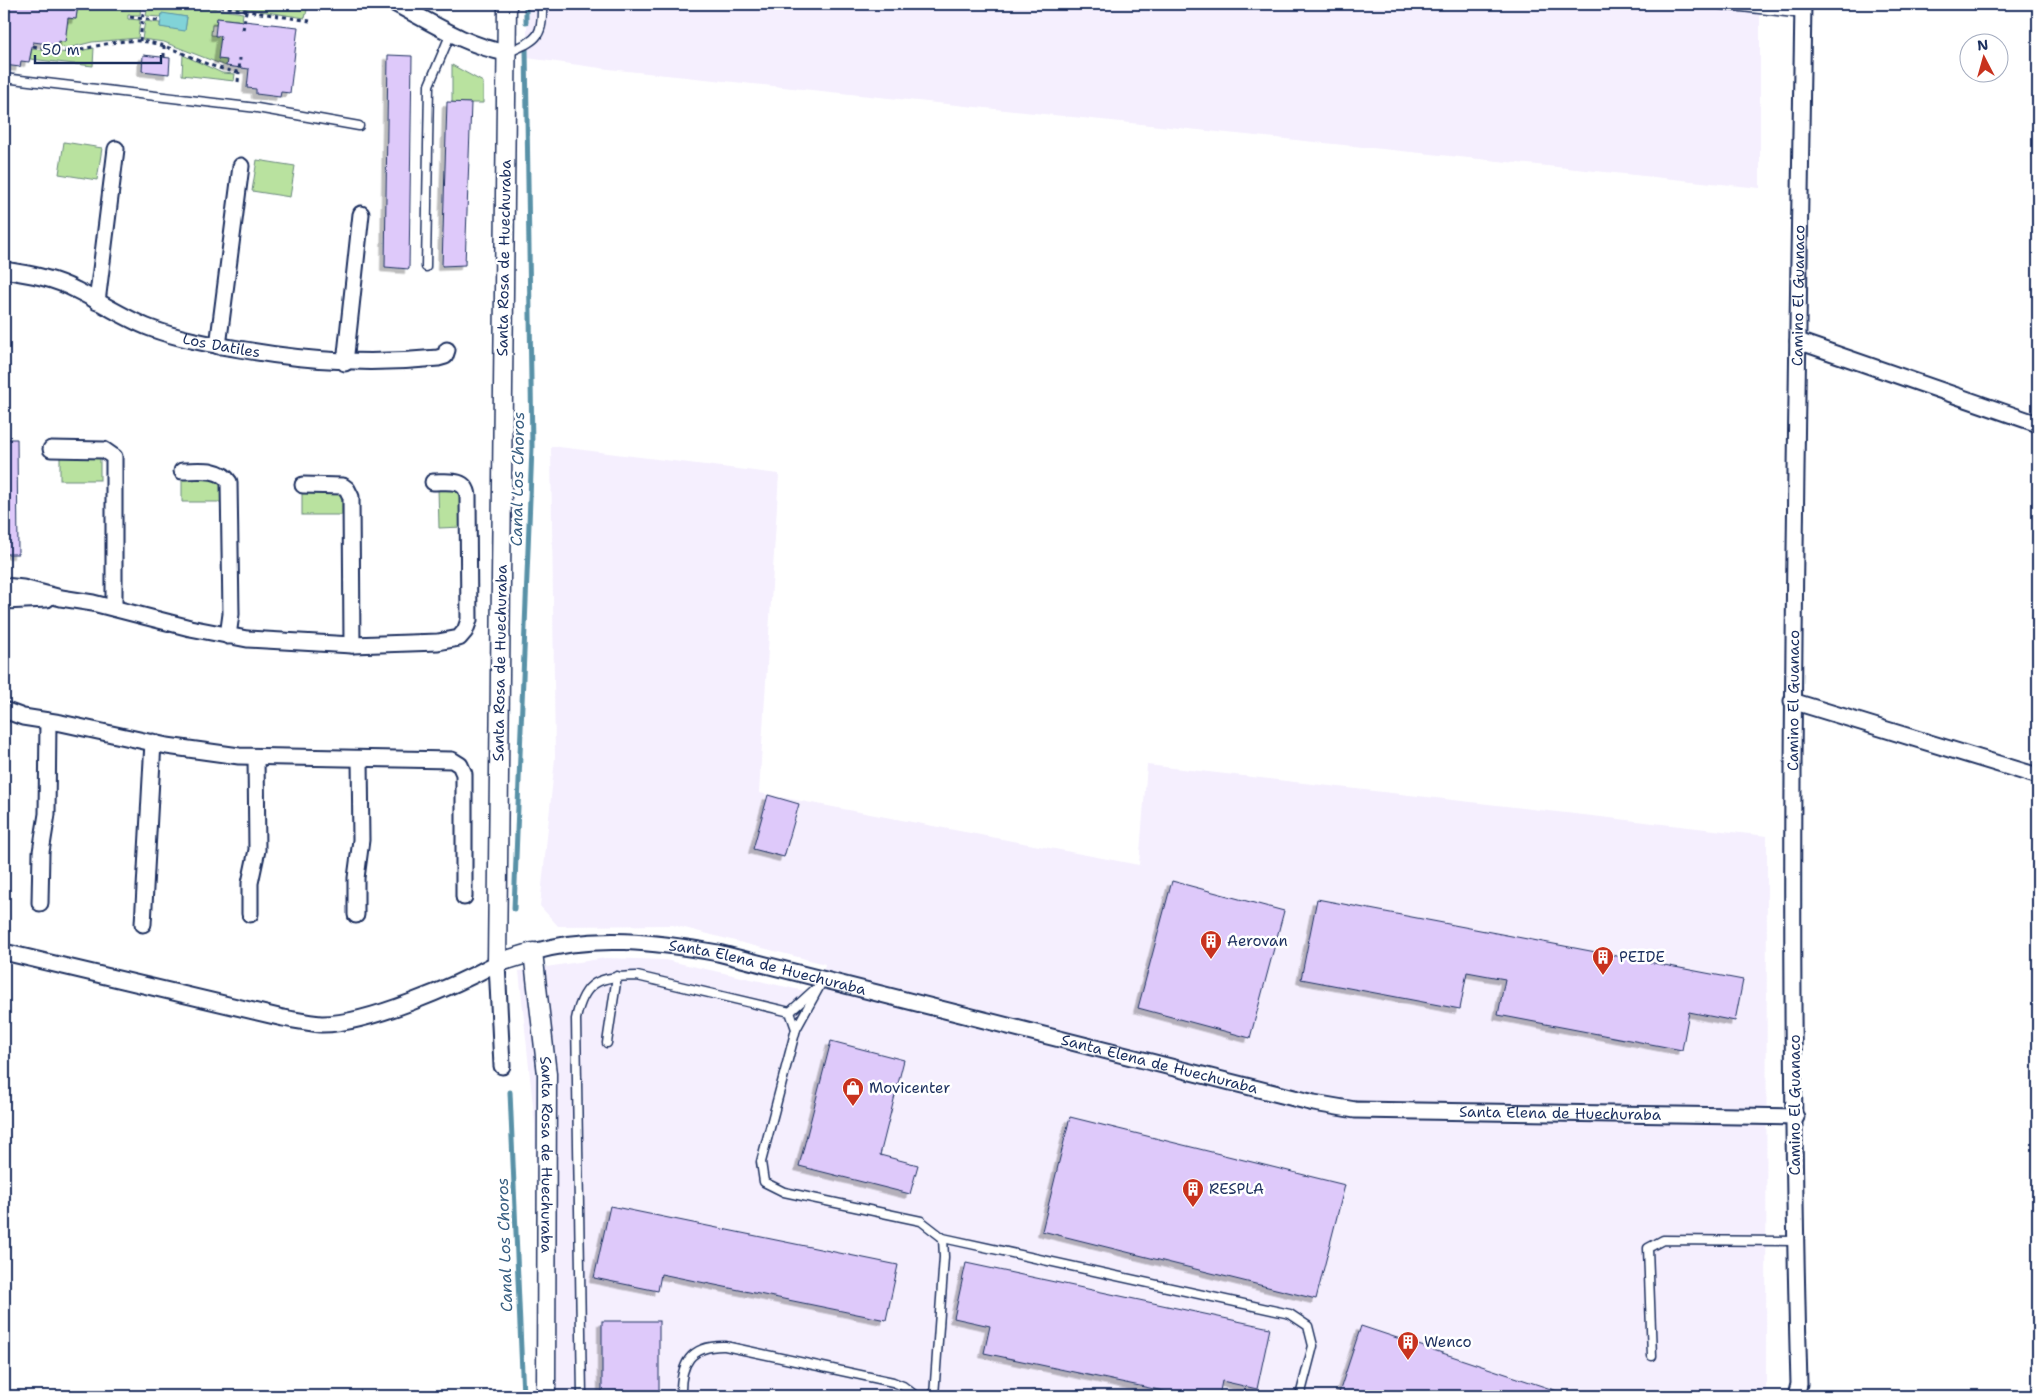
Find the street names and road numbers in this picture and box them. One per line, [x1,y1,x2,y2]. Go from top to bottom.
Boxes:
street label: Santa Rosa de Huechuraba [492,159,516,357]
street label: Camino El Guanaco [1787,225,1810,366]
street label: Los Datiles [181,328,262,362]
street label: Santa Rosa de Huechuraba [488,564,512,762]
street label: Camino El Guanaco [1783,630,1804,771]
street label: Santa Elena de Huechuraba [668,935,869,1000]
street label: Santa Elena de Huechuraba [1059,1030,1261,1099]
street label: Camino El Guanaco [1785,1034,1805,1176]
street label: Santa Rosa de Huechuraba [535,1055,557,1254]
street label: Santa Elena de Huechuraba [1459,1102,1662,1125]

